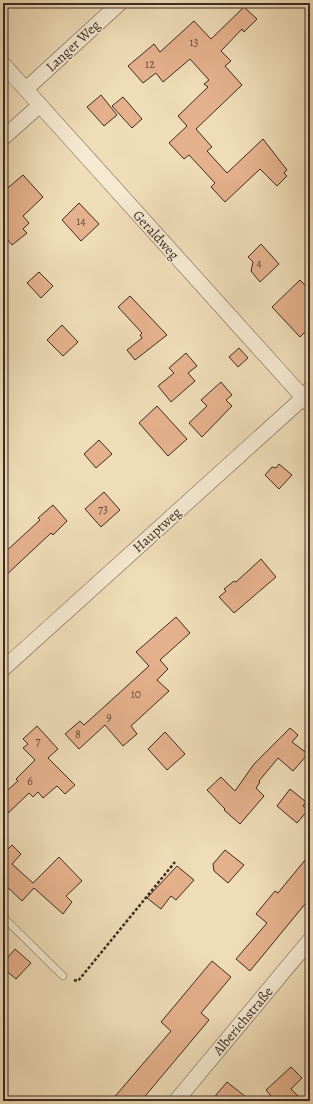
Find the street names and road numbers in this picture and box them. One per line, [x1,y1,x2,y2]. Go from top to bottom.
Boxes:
street label: Langer Weg [42,16,104,76]
street label: Geraldweg [129,206,183,264]
street label: Hauptweg [129,503,185,557]
street label: Alberichstraße [208,983,277,1060]

